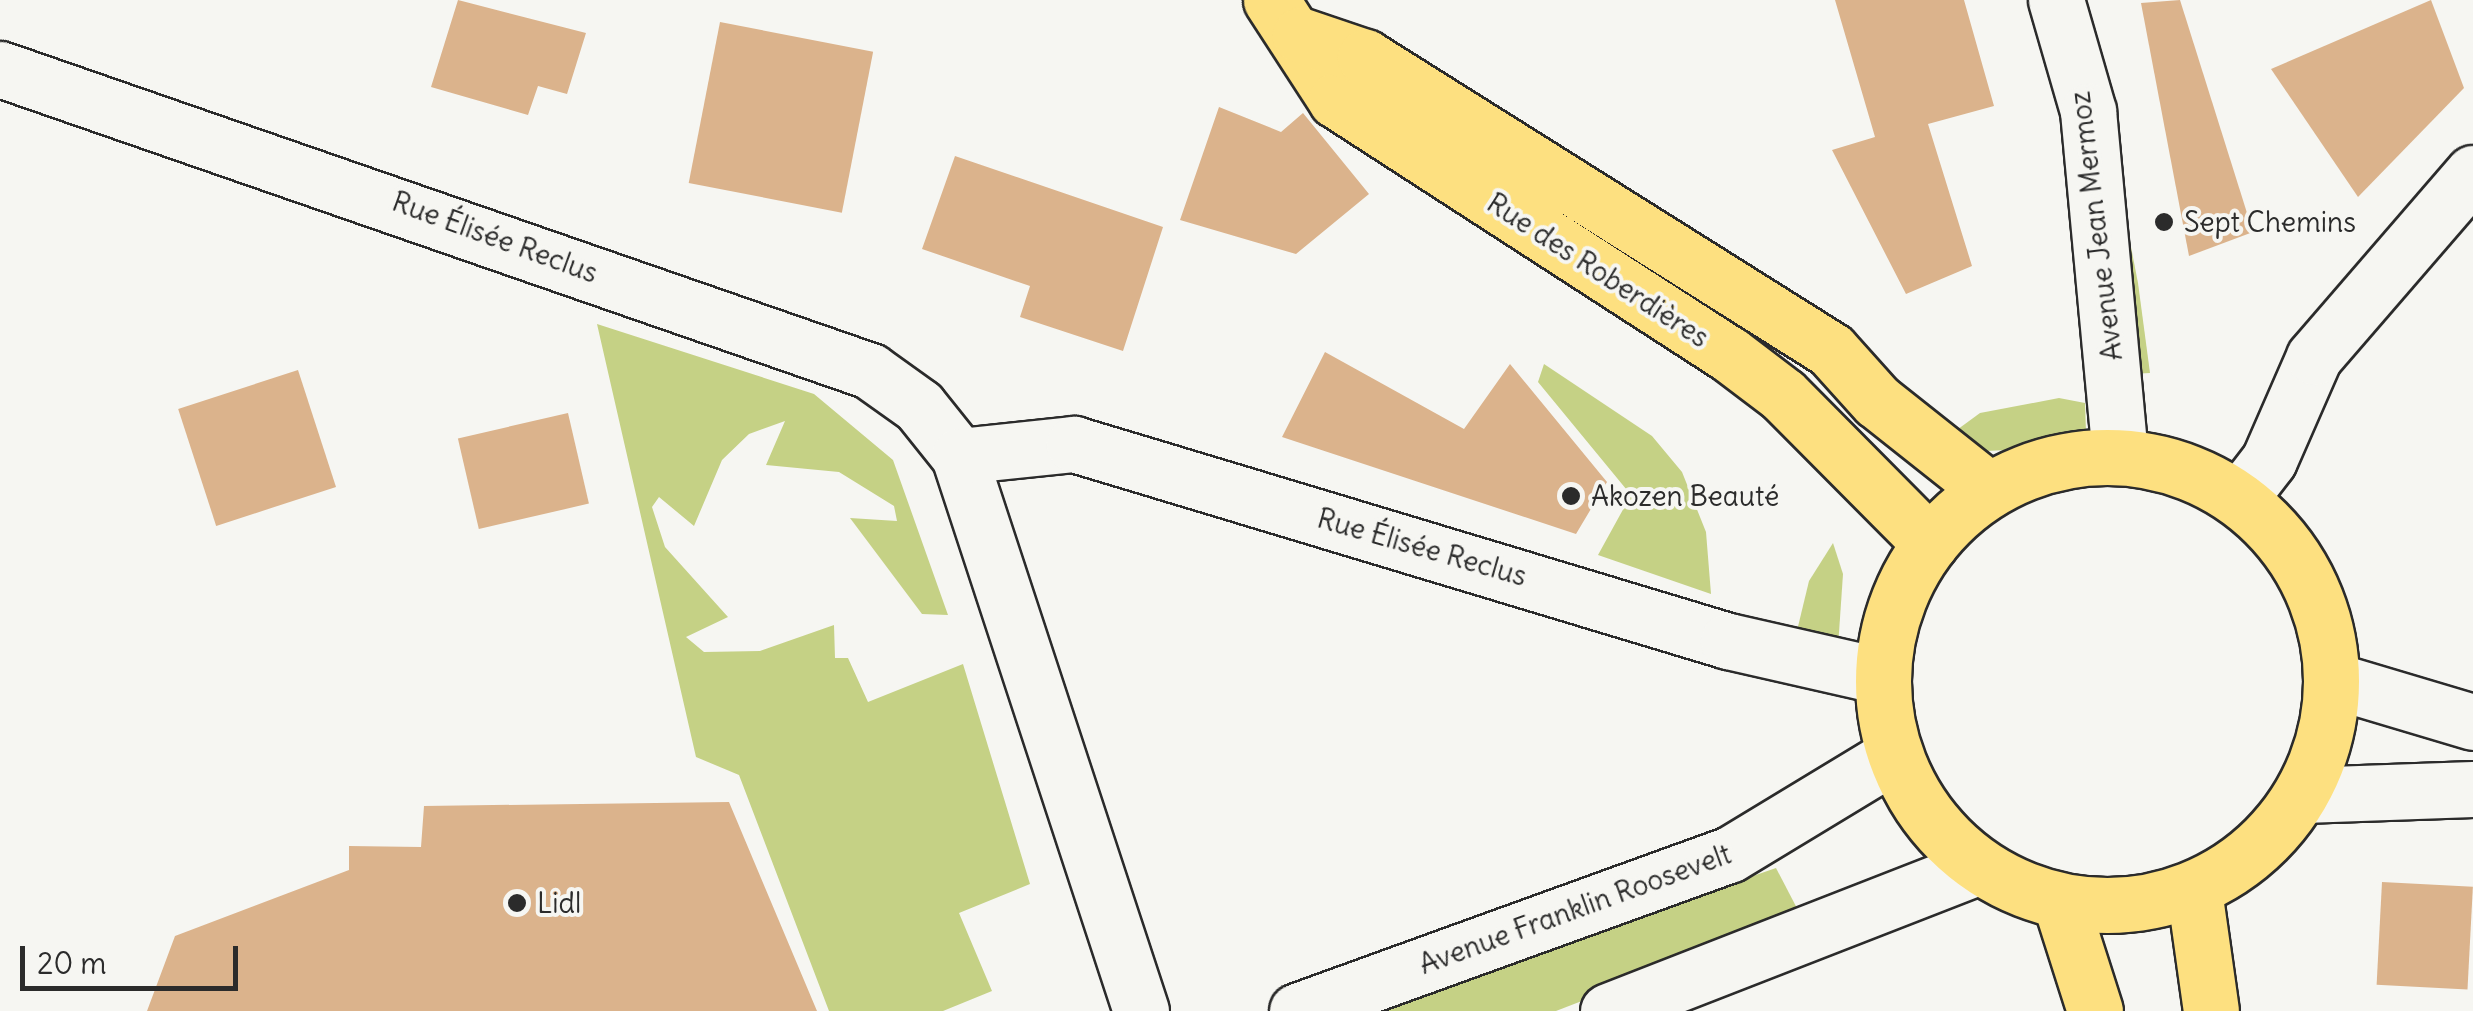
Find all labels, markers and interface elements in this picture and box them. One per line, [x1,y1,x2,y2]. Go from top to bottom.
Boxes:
street label: Avenue Jean Mermoz [2063,89,2129,363]
street label: Rue Élisée Reclus [388,184,602,290]
street label: Rue des Roberdières [1481,186,1715,354]
place label: Sept Chemins [2184,205,2356,239]
marker: Sept Chemins [2153,211,2175,233]
place label: Akozen Beauté [1591,479,1779,513]
marker: Akozen Beauté [1560,485,1582,507]
street label: Rue Élisée Reclus [1313,501,1531,593]
street label: Avenue Franklin Roosevelt [1414,837,1736,981]
place label: Lidl [537,886,581,920]
marker: Lidl [506,892,528,914]
scale bar [25,926,242,988]
text: 20 m [37,944,107,982]

